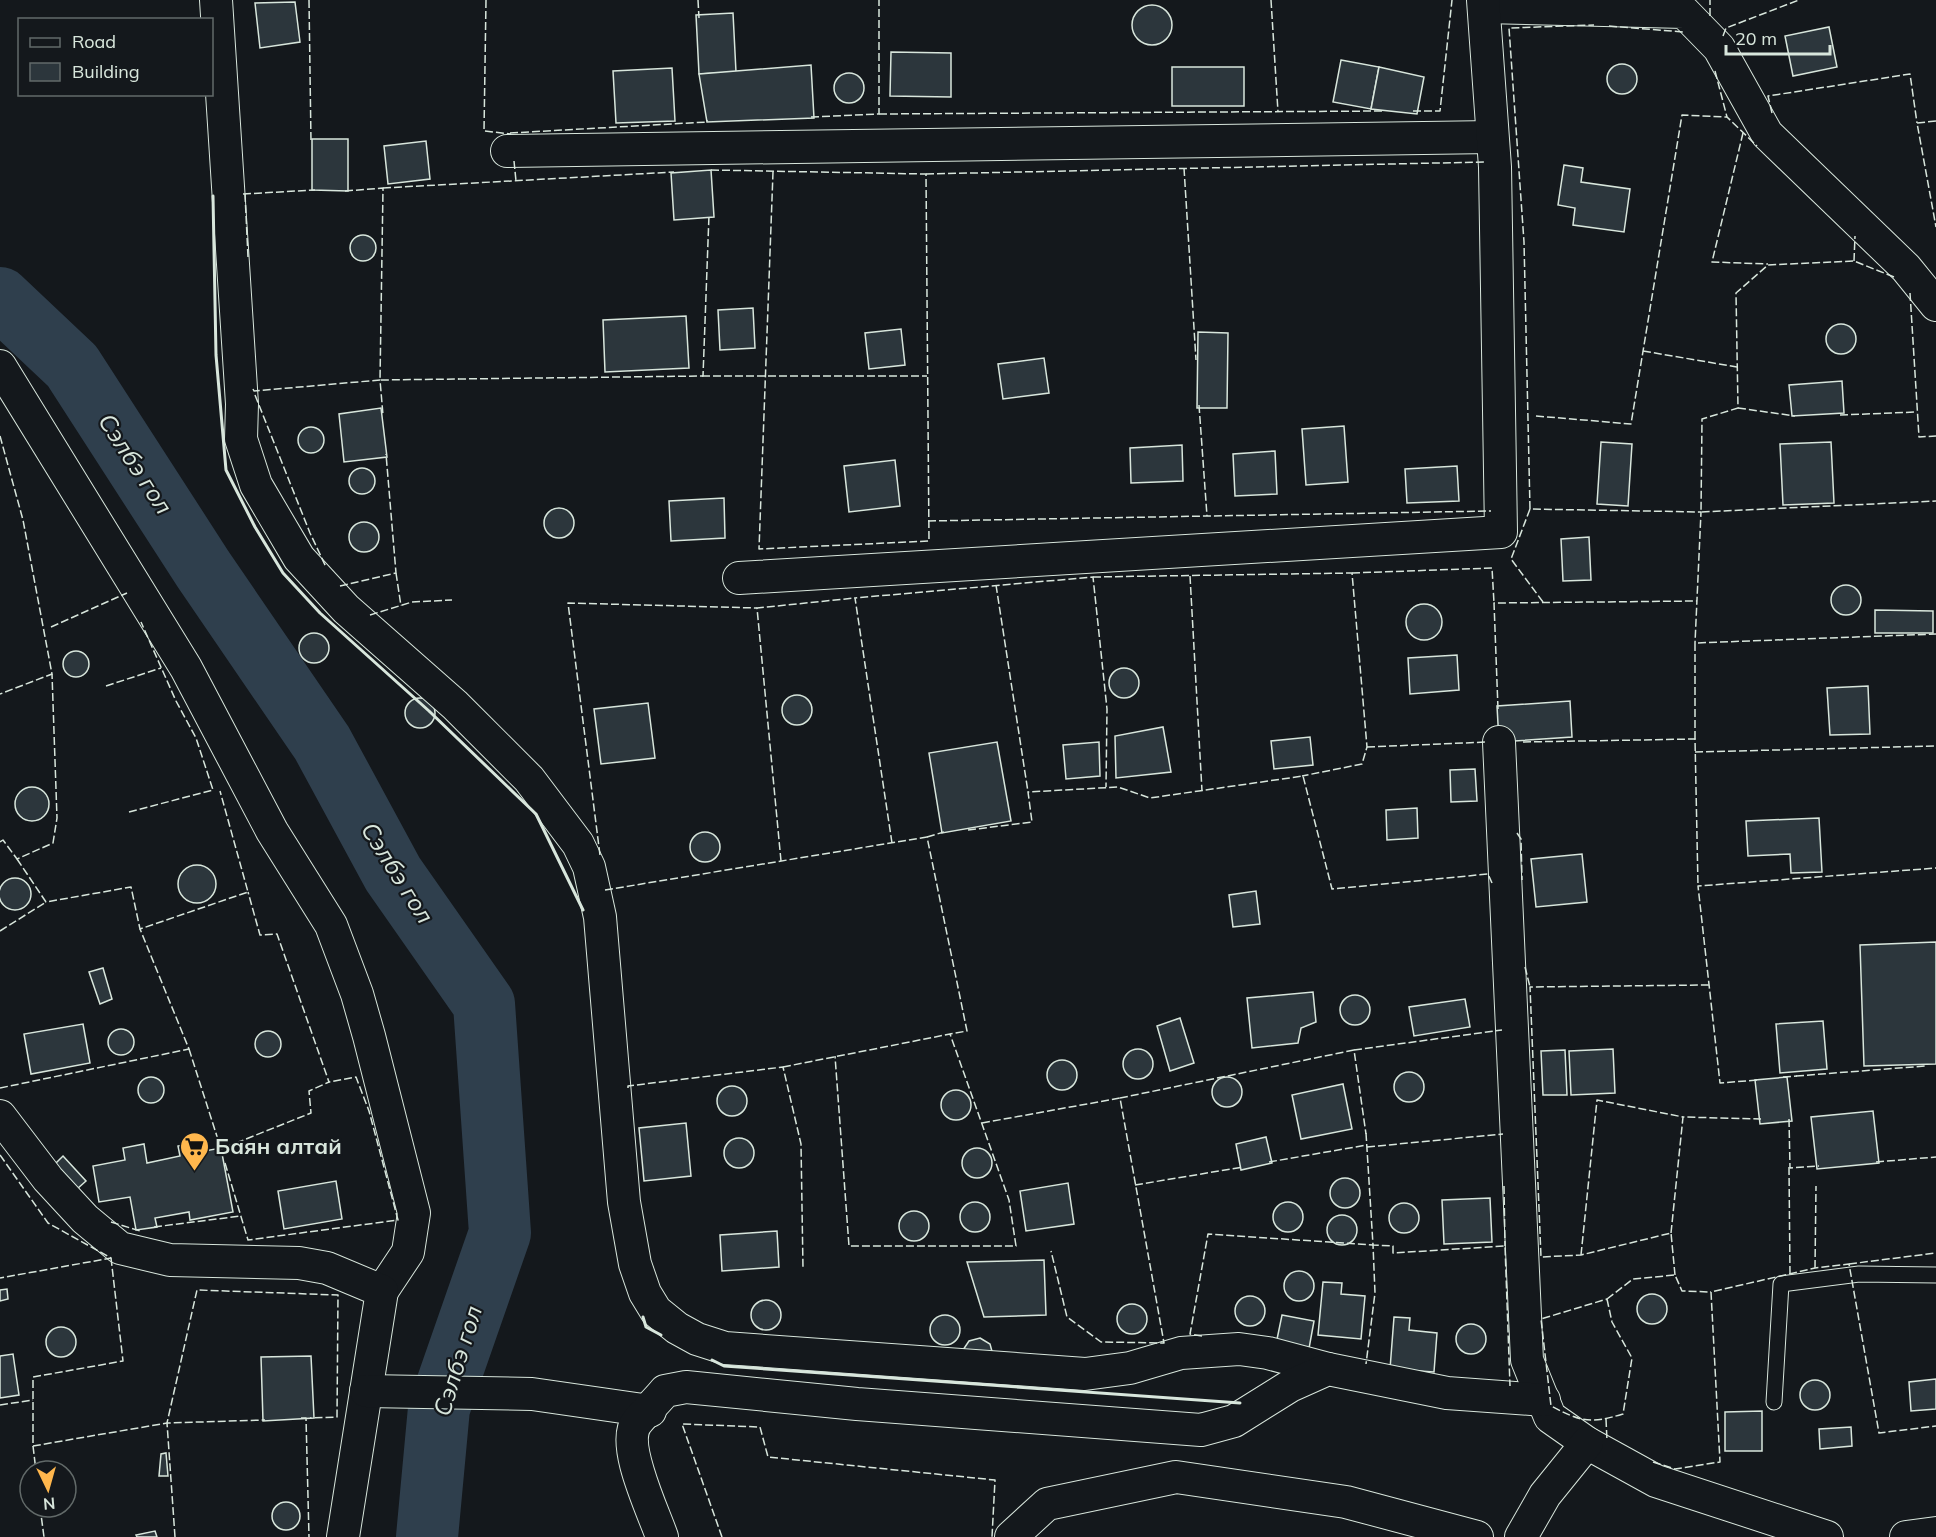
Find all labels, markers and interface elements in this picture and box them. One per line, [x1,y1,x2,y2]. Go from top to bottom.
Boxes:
legend [18,18,213,96]
scale bar [1726,18,1830,56]
text: 20 m [1735,27,1777,50]
text: Road [72,30,116,53]
text: Building [72,60,140,83]
water label: Сэлбэ гол [92,408,179,519]
water label: Сэлбэ гол [355,816,441,929]
supermarket icon: Баян алтай [178,1130,210,1172]
place label: Баян алтай [215,1132,342,1160]
water label: Сэлбэ гол [426,1302,488,1420]
north arrow [18,1459,78,1519]
text: N [42,1493,56,1514]

